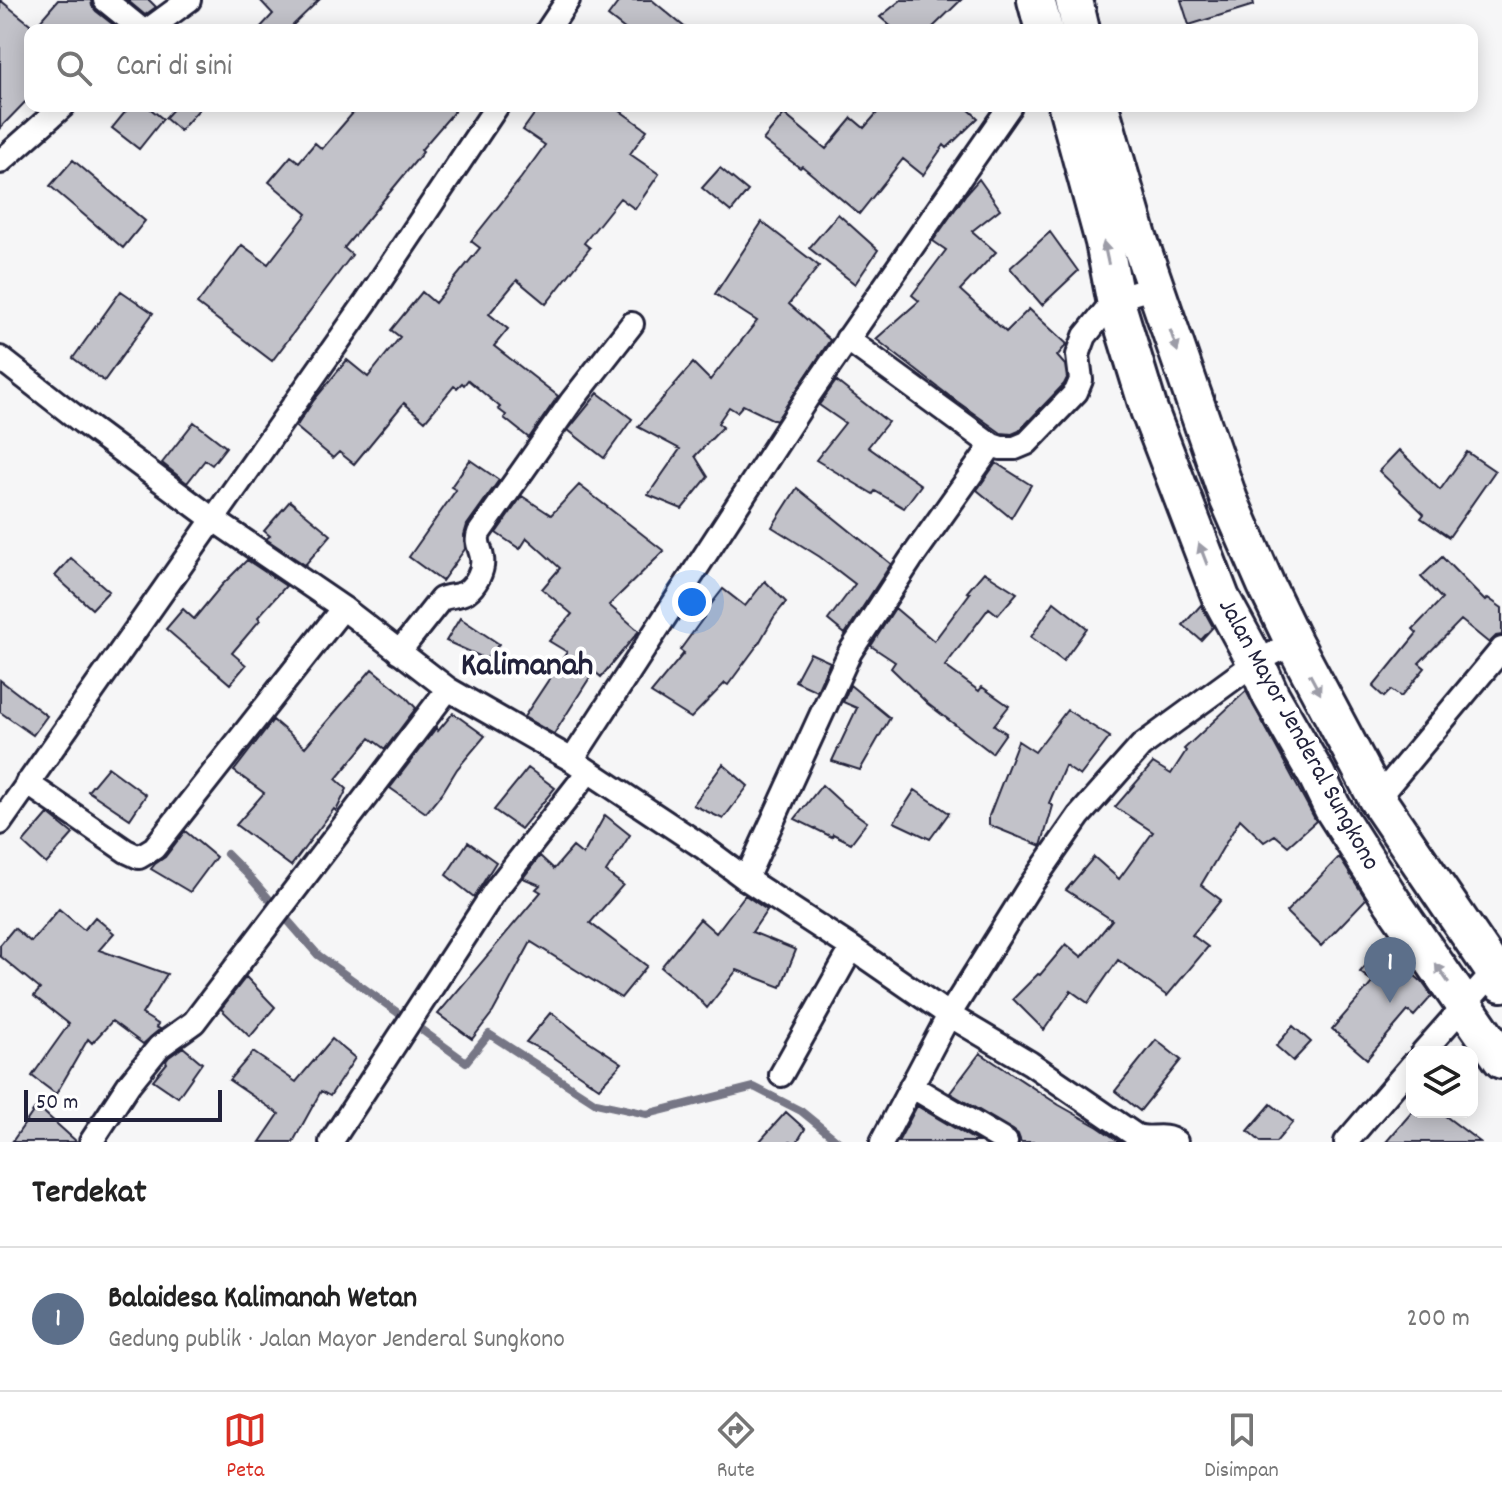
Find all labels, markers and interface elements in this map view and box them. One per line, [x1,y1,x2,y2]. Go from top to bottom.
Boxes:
search box [24,24,1478,112]
icon: search [52,46,96,90]
text: Cari di sini [116,47,232,90]
one-way arrow [1099,241,1112,266]
one-way arrow [1168,329,1180,353]
one-way arrow [1196,542,1209,566]
your location [672,582,712,622]
street label: Jalan Mayor Jenderal Sungkono [1208,592,1388,878]
district label: Kalimanah [461,643,593,692]
one-way arrow [1308,673,1322,695]
pin: 1 [1364,937,1416,1003]
one-way arrow [1434,963,1449,984]
map controls [1406,1046,1478,1118]
button: layers [1406,1046,1478,1118]
scale bar [24,1086,222,1122]
text: 50 m [36,1088,78,1119]
text: Terdekat [32,1170,147,1219]
text: Balaidesa Kalimanah Wetan [108,1279,417,1322]
text: 1 [55,1301,61,1338]
text: 200 m [1406,1301,1470,1338]
text: Gedung publik · Jalan Mayor Jenderal Sungkono [108,1322,565,1359]
tab: Peta [223,1408,267,1487]
tab: Rute [714,1408,758,1487]
tab: Disimpan [1204,1408,1279,1487]

